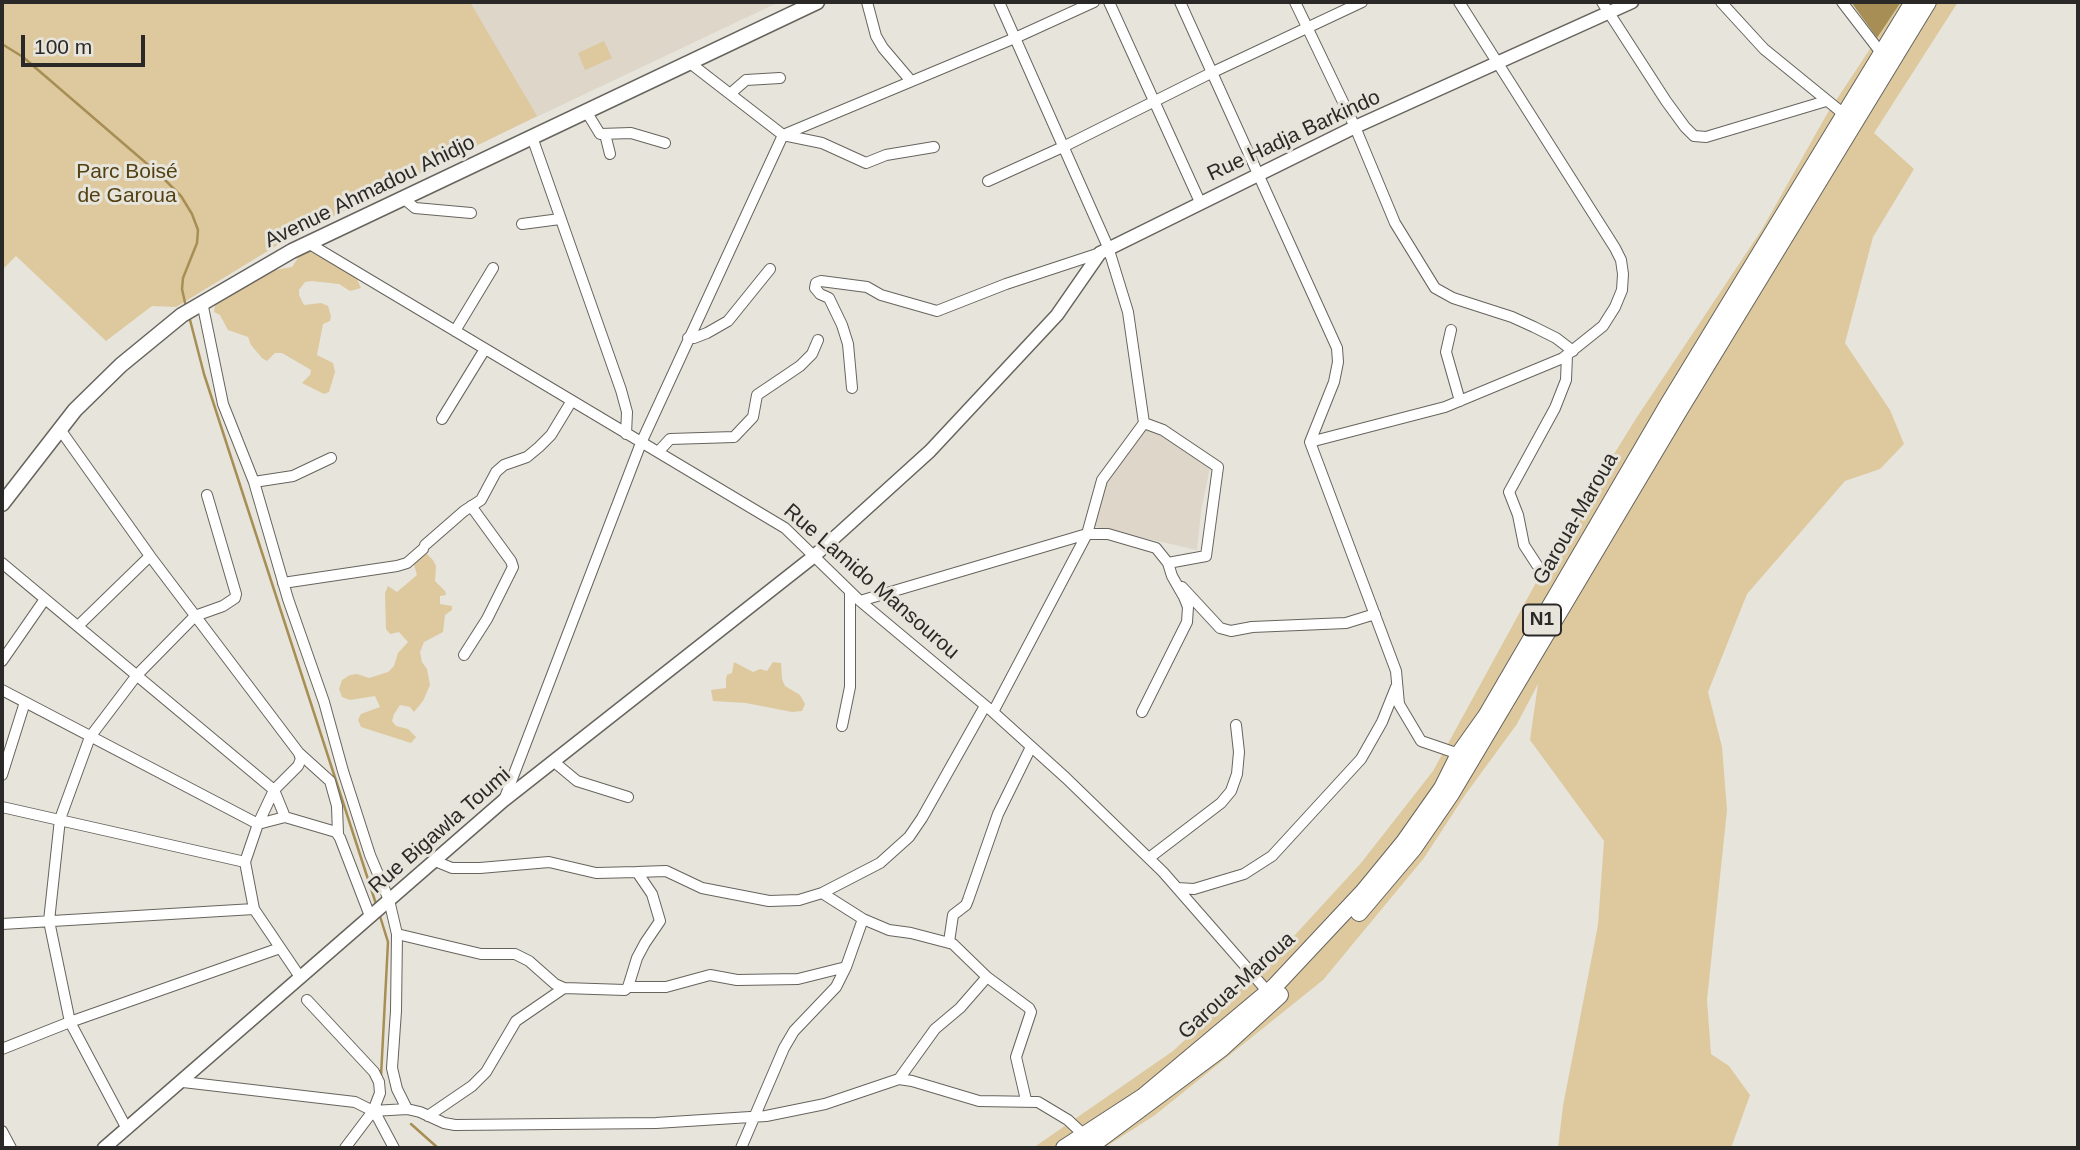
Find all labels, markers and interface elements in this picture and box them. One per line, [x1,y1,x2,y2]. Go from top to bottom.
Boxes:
scale bar [24,21,149,65]
text: 100 m [34,35,92,58]
street label: Rue Hadja Barkindo [1204,85,1384,187]
street label: Avenue Ahmadou Ahidjo [261,130,479,254]
park label: Parc Boisé de Garoua [76,159,178,209]
street label: Garoua-Maroua [1528,449,1624,589]
street label: Rue Lamido Mansourou [778,499,964,665]
road number: N1 [1523,604,1561,636]
street label: Rue Bigawla Toumi [364,763,516,899]
street label: Garoua-Maroua [1173,927,1301,1045]

